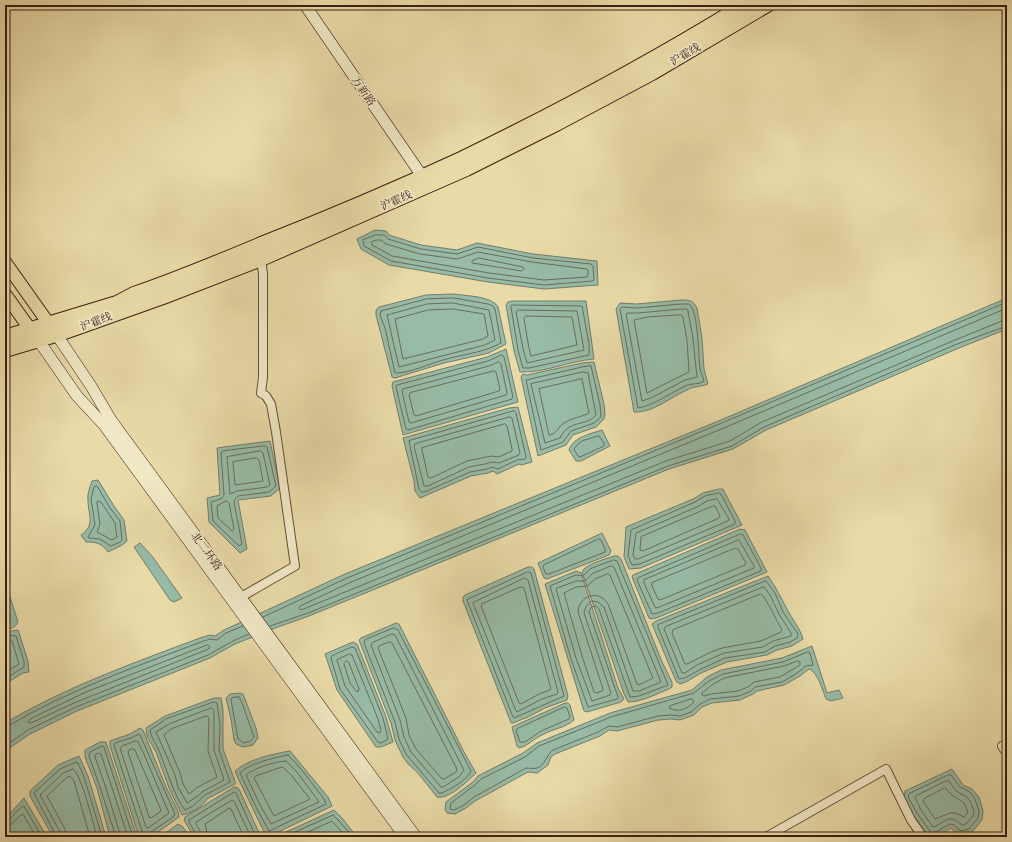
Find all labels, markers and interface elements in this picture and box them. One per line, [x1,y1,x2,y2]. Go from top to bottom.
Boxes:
street label: 沪霍线 [667,40,703,68]
street label: 万新路 [349,73,379,109]
street label: 沪霍线 [378,187,414,213]
street label: 沪霍线 [78,309,114,333]
street label: 北二环路 [188,529,226,573]

